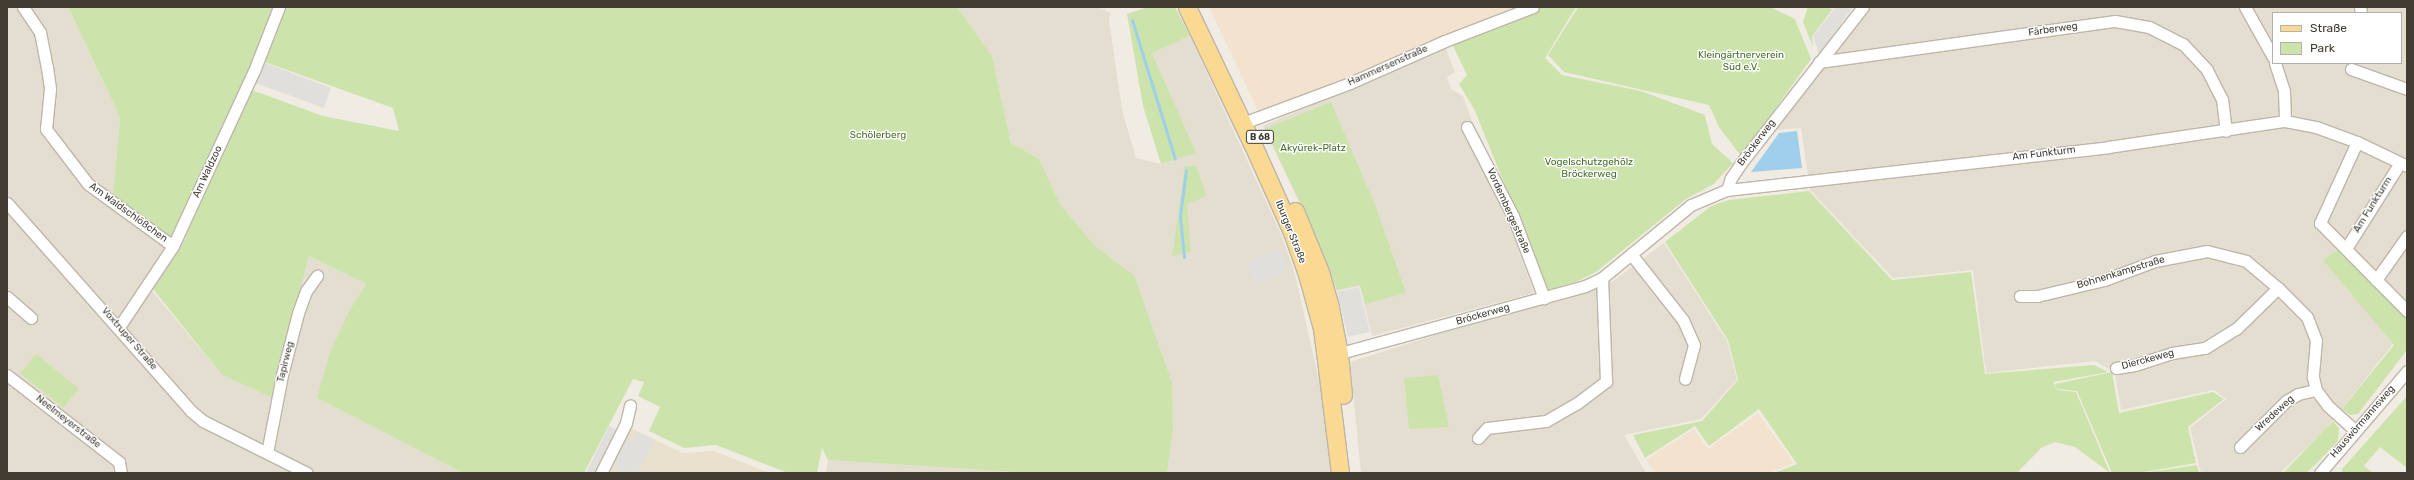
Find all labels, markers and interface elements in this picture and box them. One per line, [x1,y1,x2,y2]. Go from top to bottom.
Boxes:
legend [2272,12,2402,64]
street label: Färberweg [2028,21,2078,39]
text: Straße [2310,21,2347,35]
text: Park [2310,41,2335,55]
street label: Hammersenstraße [1346,43,1430,89]
park label: Kleingärtnerverein Süd e.V. [1698,49,1784,72]
street label: Bröckerweg [1736,117,1778,169]
park label: Schölerberg [850,130,906,142]
road number: B 68 [1245,130,1275,144]
park label: Akyürek-Platz [1280,143,1346,155]
street label: Am Waldzoo [191,144,225,200]
street label: Am Funkturm [2012,144,2076,164]
park label: Vogelschutzgehölz Bröckerweg [1545,156,1633,180]
street label: Vordembergestraße [1484,166,1532,256]
street label: Am Funkturm [2351,175,2395,235]
street label: Am Waldschlößchen [87,181,169,245]
street label: Iburger Straße [1272,199,1308,265]
street label: Bohnenkampstraße [2076,254,2166,292]
street label: Bröckerweg [1455,302,1511,328]
street label: Voxtruper Straße [98,305,160,373]
street label: Tapirweg [275,340,297,384]
street label: Dierckeweg [2120,347,2176,373]
street label: Hauswörmannsweg [2328,383,2398,461]
street label: Neelmeyerstraße [33,393,103,451]
street label: Wredeweg [2253,393,2297,435]

